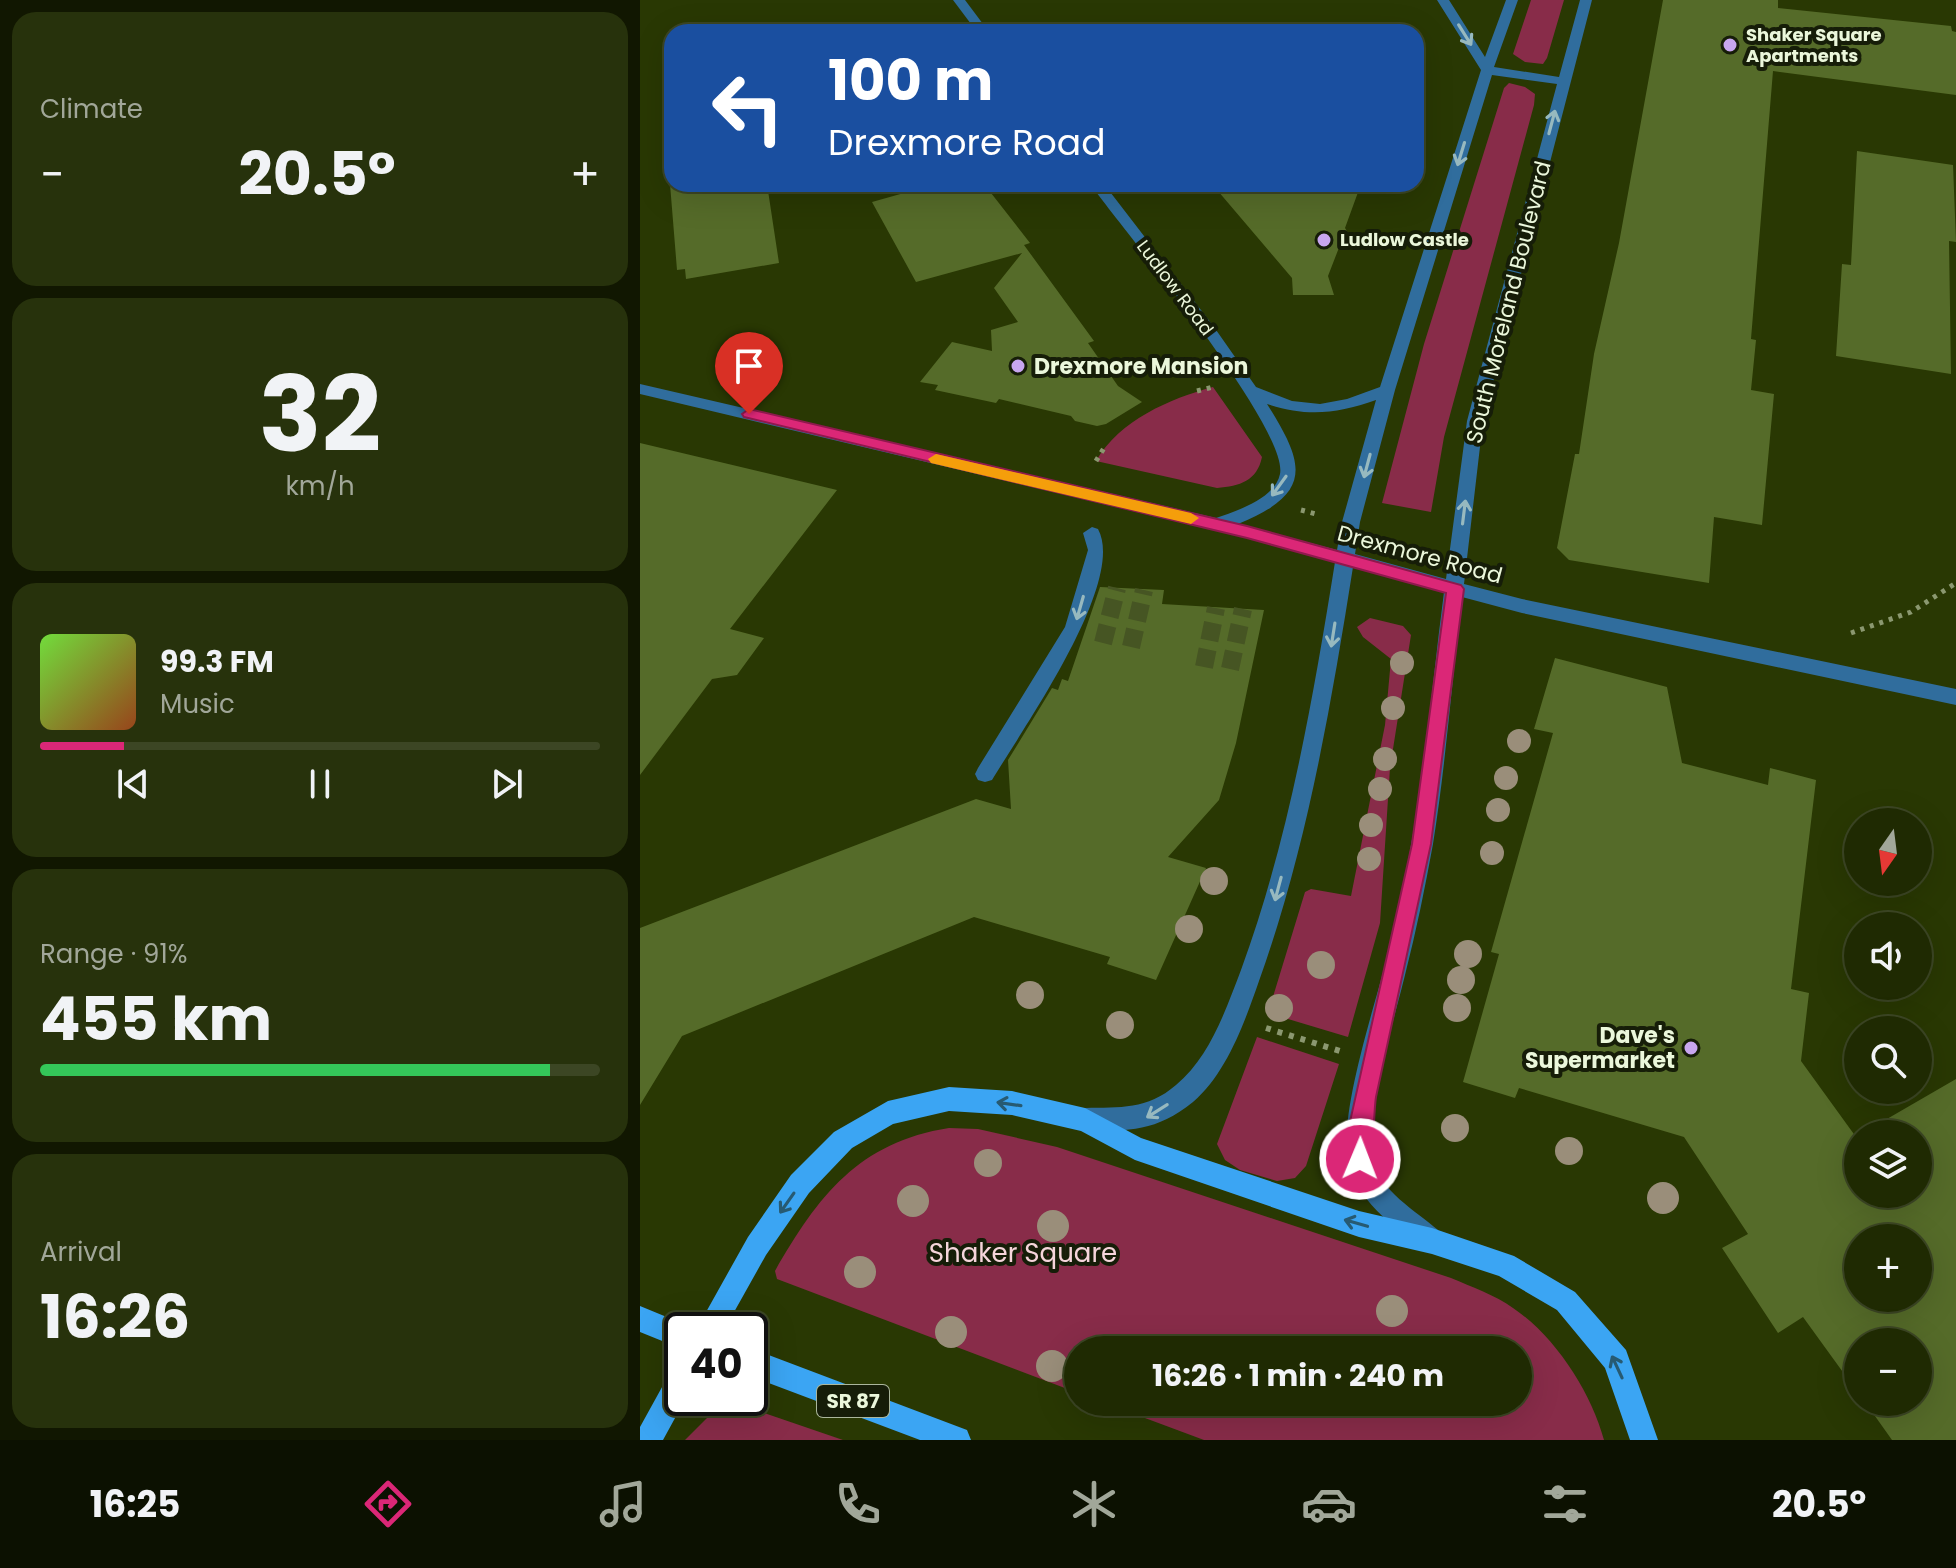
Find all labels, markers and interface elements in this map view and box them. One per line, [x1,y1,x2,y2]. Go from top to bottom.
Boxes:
place label: Shaker Square Apartments [1746,22,1882,68]
one-way arrow [1457,23,1473,46]
marker: Shaker Square Apartments [1721,36,1739,54]
text: 100 m [828,41,993,120]
icon: left [696,56,800,160]
text: Climate [40,91,143,127]
one-way arrow [1545,110,1560,136]
text: Drexmore Road [828,117,1106,168]
text: 20.5° [239,132,396,216]
one-way arrow [1453,140,1468,166]
text: − [40,144,64,205]
text: + [570,144,600,205]
street label: South Moreland Boulevard [1458,158,1559,447]
place label: Ludlow Castle [1340,227,1469,252]
marker: Ludlow Castle [1315,231,1333,249]
street label: Ludlow Road [1131,235,1220,341]
pin [715,332,783,414]
text: 32 [259,342,381,487]
icon: arrive [727,344,771,388]
place label: Drexmore Mansion [1034,351,1248,382]
marker: Drexmore Mansion [1009,357,1027,375]
one-way arrow [1358,452,1373,478]
text: km/h [285,468,355,504]
one-way arrow [1271,474,1288,496]
one-way arrow [1457,499,1472,526]
street label: Drexmore Road [1334,518,1506,591]
one-way arrow [1072,595,1087,621]
one-way arrow [1325,622,1340,647]
text: 99.3 FM [160,640,274,683]
text: Music [160,686,235,722]
icon: previous [111,762,155,806]
icon: pause [298,762,342,806]
icon: next [485,762,529,806]
north arrow [1844,808,1932,896]
map controls [1844,808,1932,1416]
one-way arrow [1270,875,1285,901]
button: sound [1844,912,1932,1000]
text: Range · 91% [40,936,188,972]
text: 455 km [40,977,272,1061]
button: search [1844,1016,1932,1104]
place label: Dave's Supermarket [1525,1020,1675,1076]
marker: Dave's Supermarket [1682,1039,1700,1057]
one-way arrow [997,1096,1022,1111]
one-way arrow [1146,1103,1169,1119]
position arrow [1318,1117,1402,1201]
button: layers [1844,1120,1932,1208]
one-way arrow [779,1191,795,1213]
one-way arrow [1344,1215,1370,1230]
button: + [1844,1224,1932,1312]
text: Arrival [40,1234,122,1270]
park label: Shaker Square [929,1235,1117,1271]
text: 16:26 [40,1275,190,1359]
speed limit sign: 40 [664,1312,768,1416]
button: − [1844,1328,1932,1416]
text: 16:26 · 1 min · 240 m [1152,1354,1444,1397]
one-way arrow [1609,1356,1624,1380]
road number: SR 87 [817,1385,889,1417]
icon: directions [360,1476,416,1532]
icon: music [595,1476,651,1532]
icon: phone [830,1476,886,1532]
icon: climate [1066,1476,1122,1532]
icon: car [1301,1476,1357,1532]
icon: filters [1537,1476,1593,1532]
text: 16:25 [90,1479,180,1530]
text: 20.5° [1772,1479,1866,1530]

